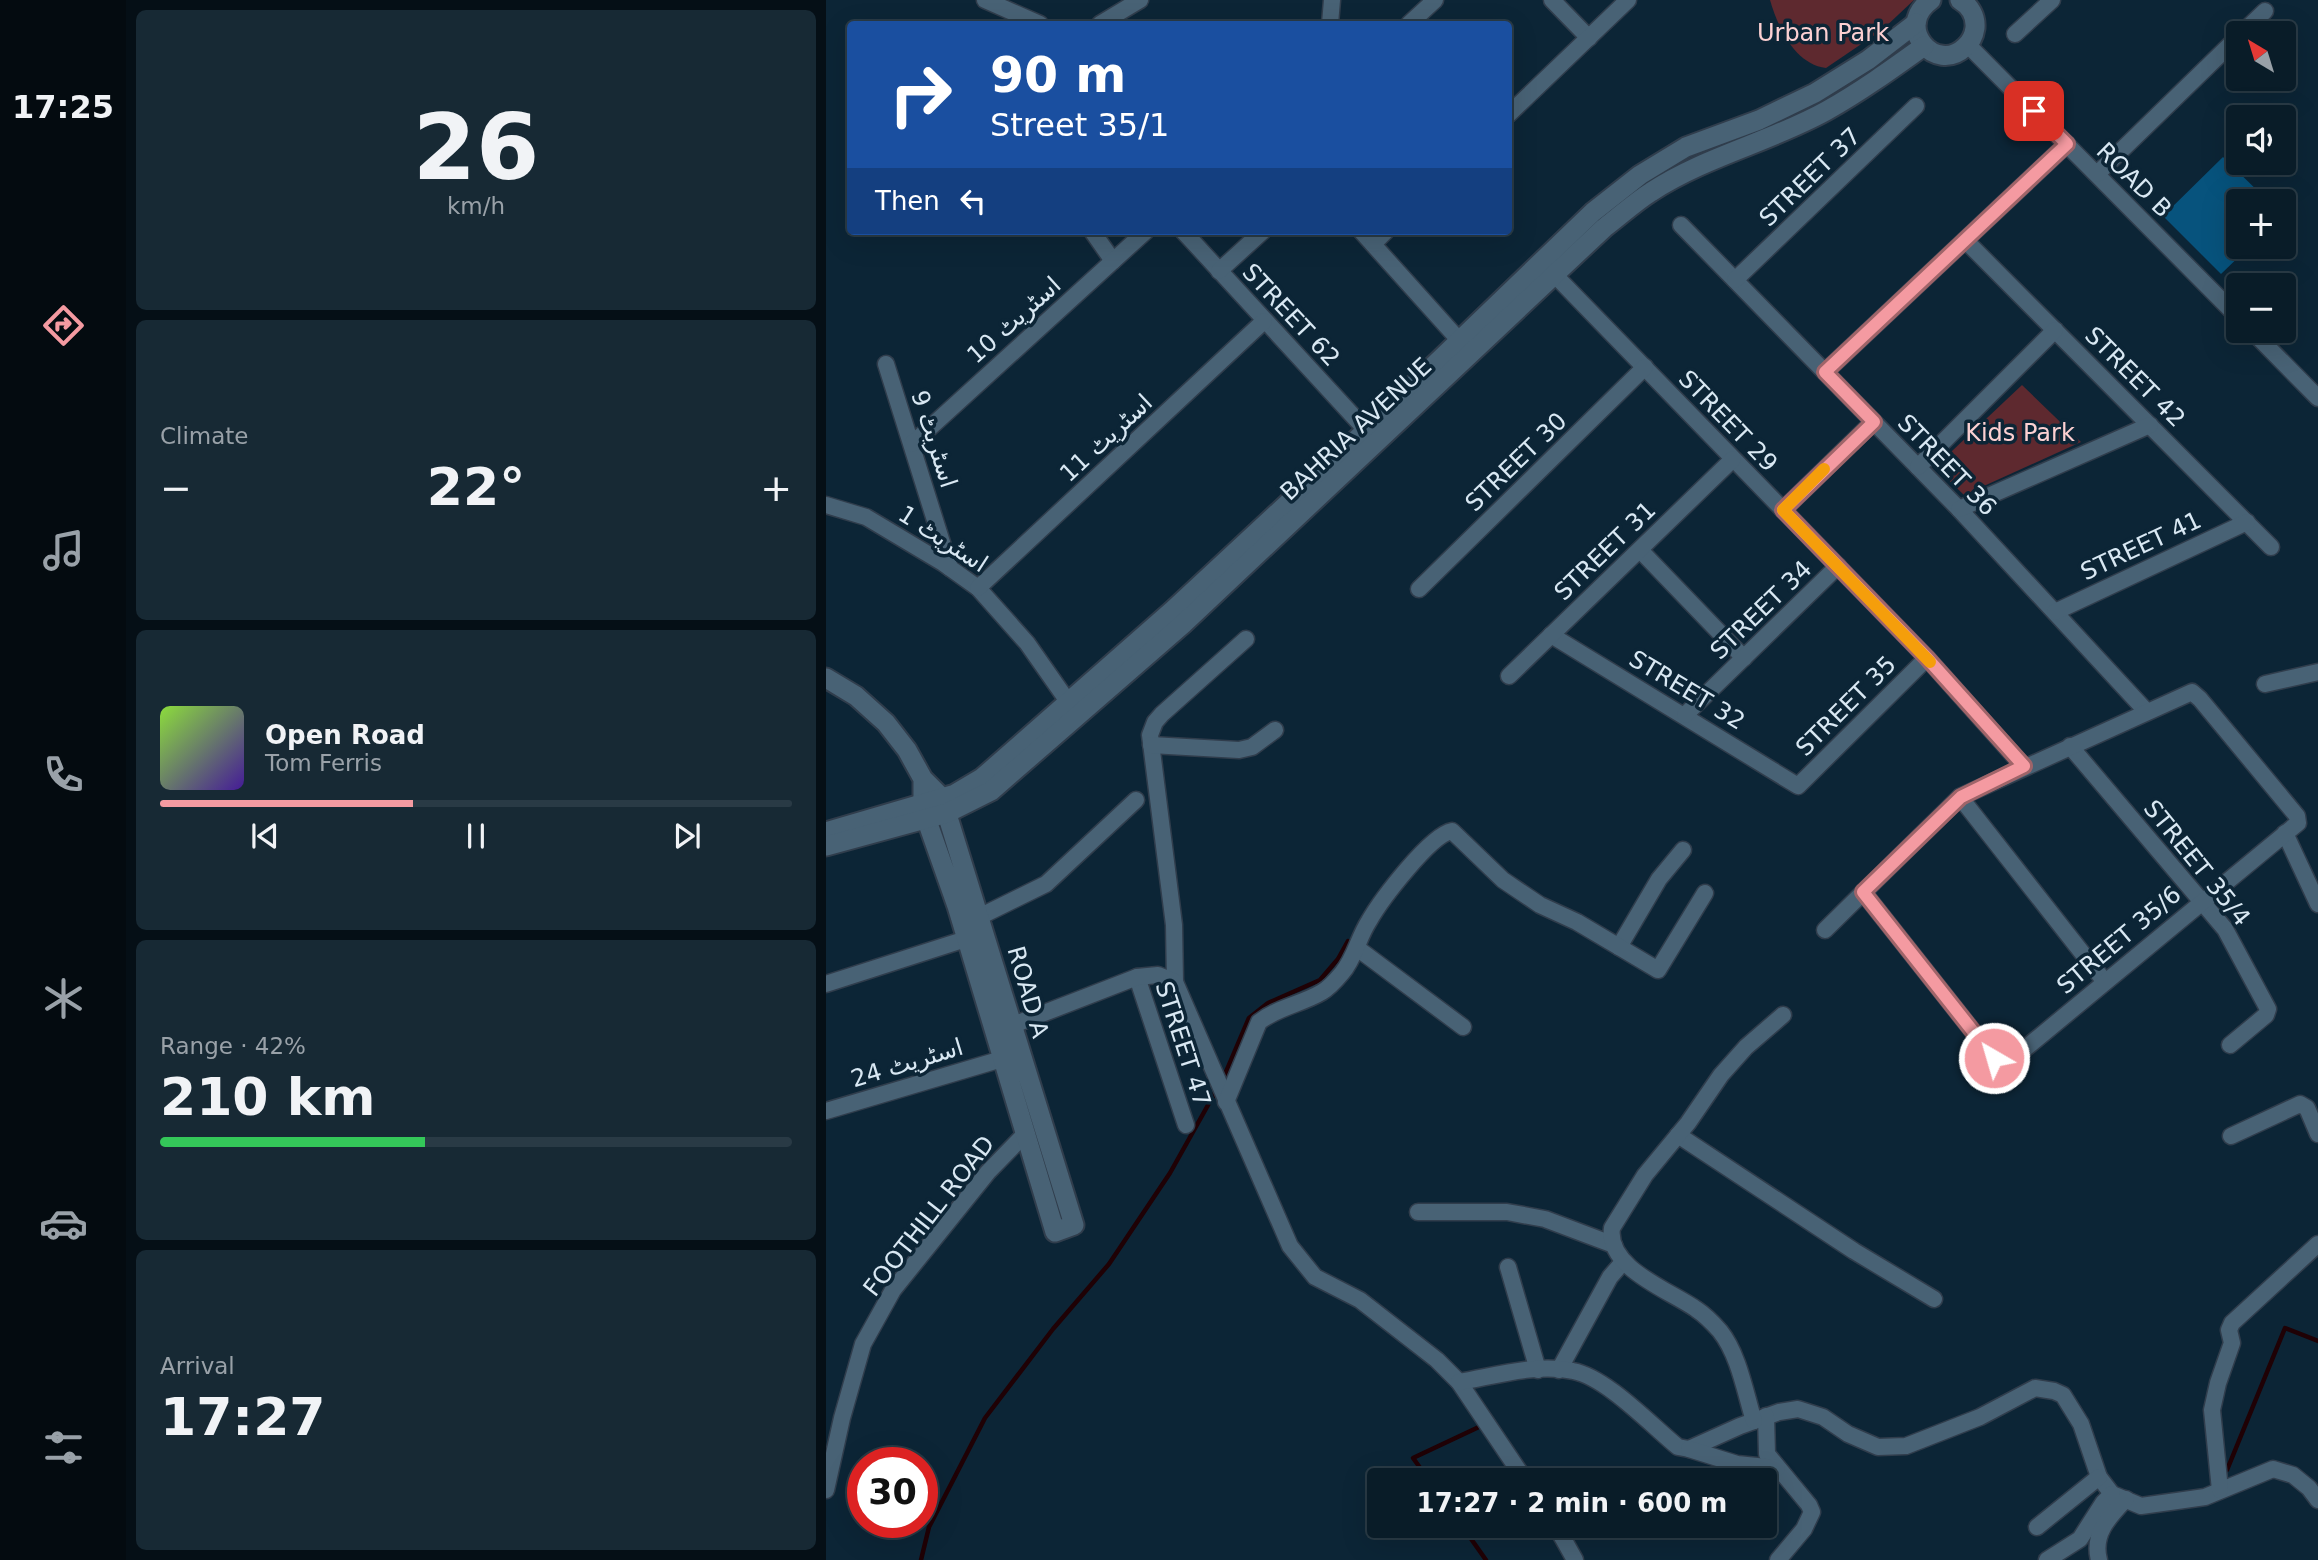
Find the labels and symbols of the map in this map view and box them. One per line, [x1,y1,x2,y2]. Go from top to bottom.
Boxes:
park label: Urban Park [1757,19,1889,47]
north arrow [2226,21,2296,91]
pin [2004,81,2064,141]
street label: STREET 37 [1754,122,1866,232]
street label: ROAD B [2091,137,2177,223]
street label: STREET 62 [1237,258,1345,372]
street label: اسٹریٹ 10 [962,271,1066,369]
street label: STREET 42 [2079,321,2191,433]
street label: BAHRIA AVENUE [1275,352,1437,506]
street label: STREET 29 [1673,365,1783,477]
street label: اسٹریٹ 9 [905,387,963,491]
street label: اسٹریٹ 11 [1054,388,1158,488]
street label: STREET 30 [1460,407,1572,517]
street label: STREET 36 [1892,409,2002,521]
park label: Kids Park [1965,419,2075,447]
street label: STREET 31 [1549,496,1661,606]
street label: اسٹریٹ 1 [893,500,993,578]
street label: STREET 41 [2076,506,2206,586]
street label: STREET 34 [1705,555,1817,665]
street label: STREET 32 [1624,645,1750,735]
street label: STREET 35 [1790,650,1902,762]
street label: STREET 35/4 [2138,795,2256,931]
street label: STREET 35/6 [2051,880,2187,1000]
street label: ROAD A [1002,943,1055,1042]
street label: STREET 47 [1150,978,1216,1110]
position arrow [1957,1021,2031,1095]
street label: اسٹریٹ 24 [848,1033,966,1093]
street label: FOOTHILL ROAD [858,1130,1000,1302]
speed limit sign: 30 [847,1447,938,1538]

